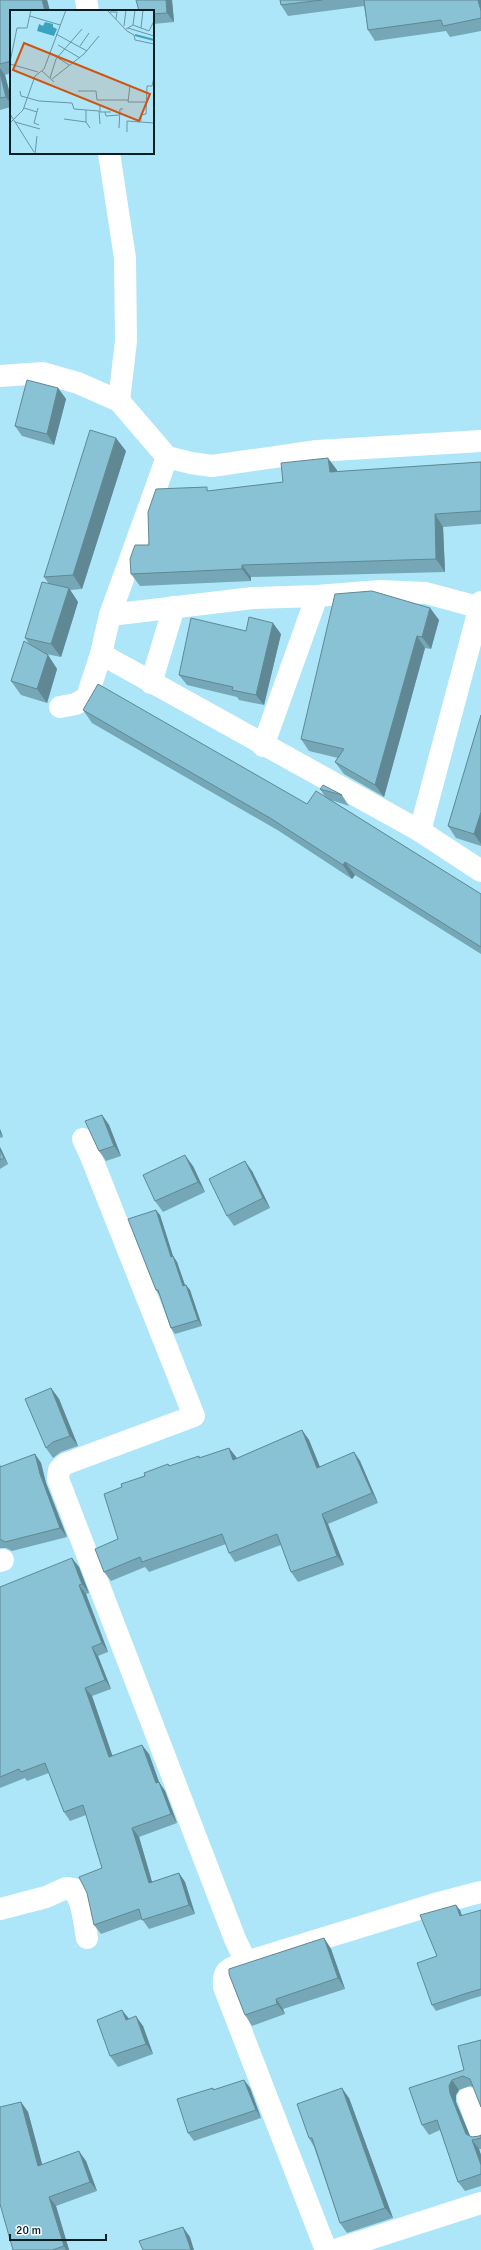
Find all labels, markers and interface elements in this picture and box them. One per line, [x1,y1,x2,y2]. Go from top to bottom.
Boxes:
inset map [10,10,154,154]
scale bar [10,2216,106,2242]
text: 20 m [16,2223,41,2238]

